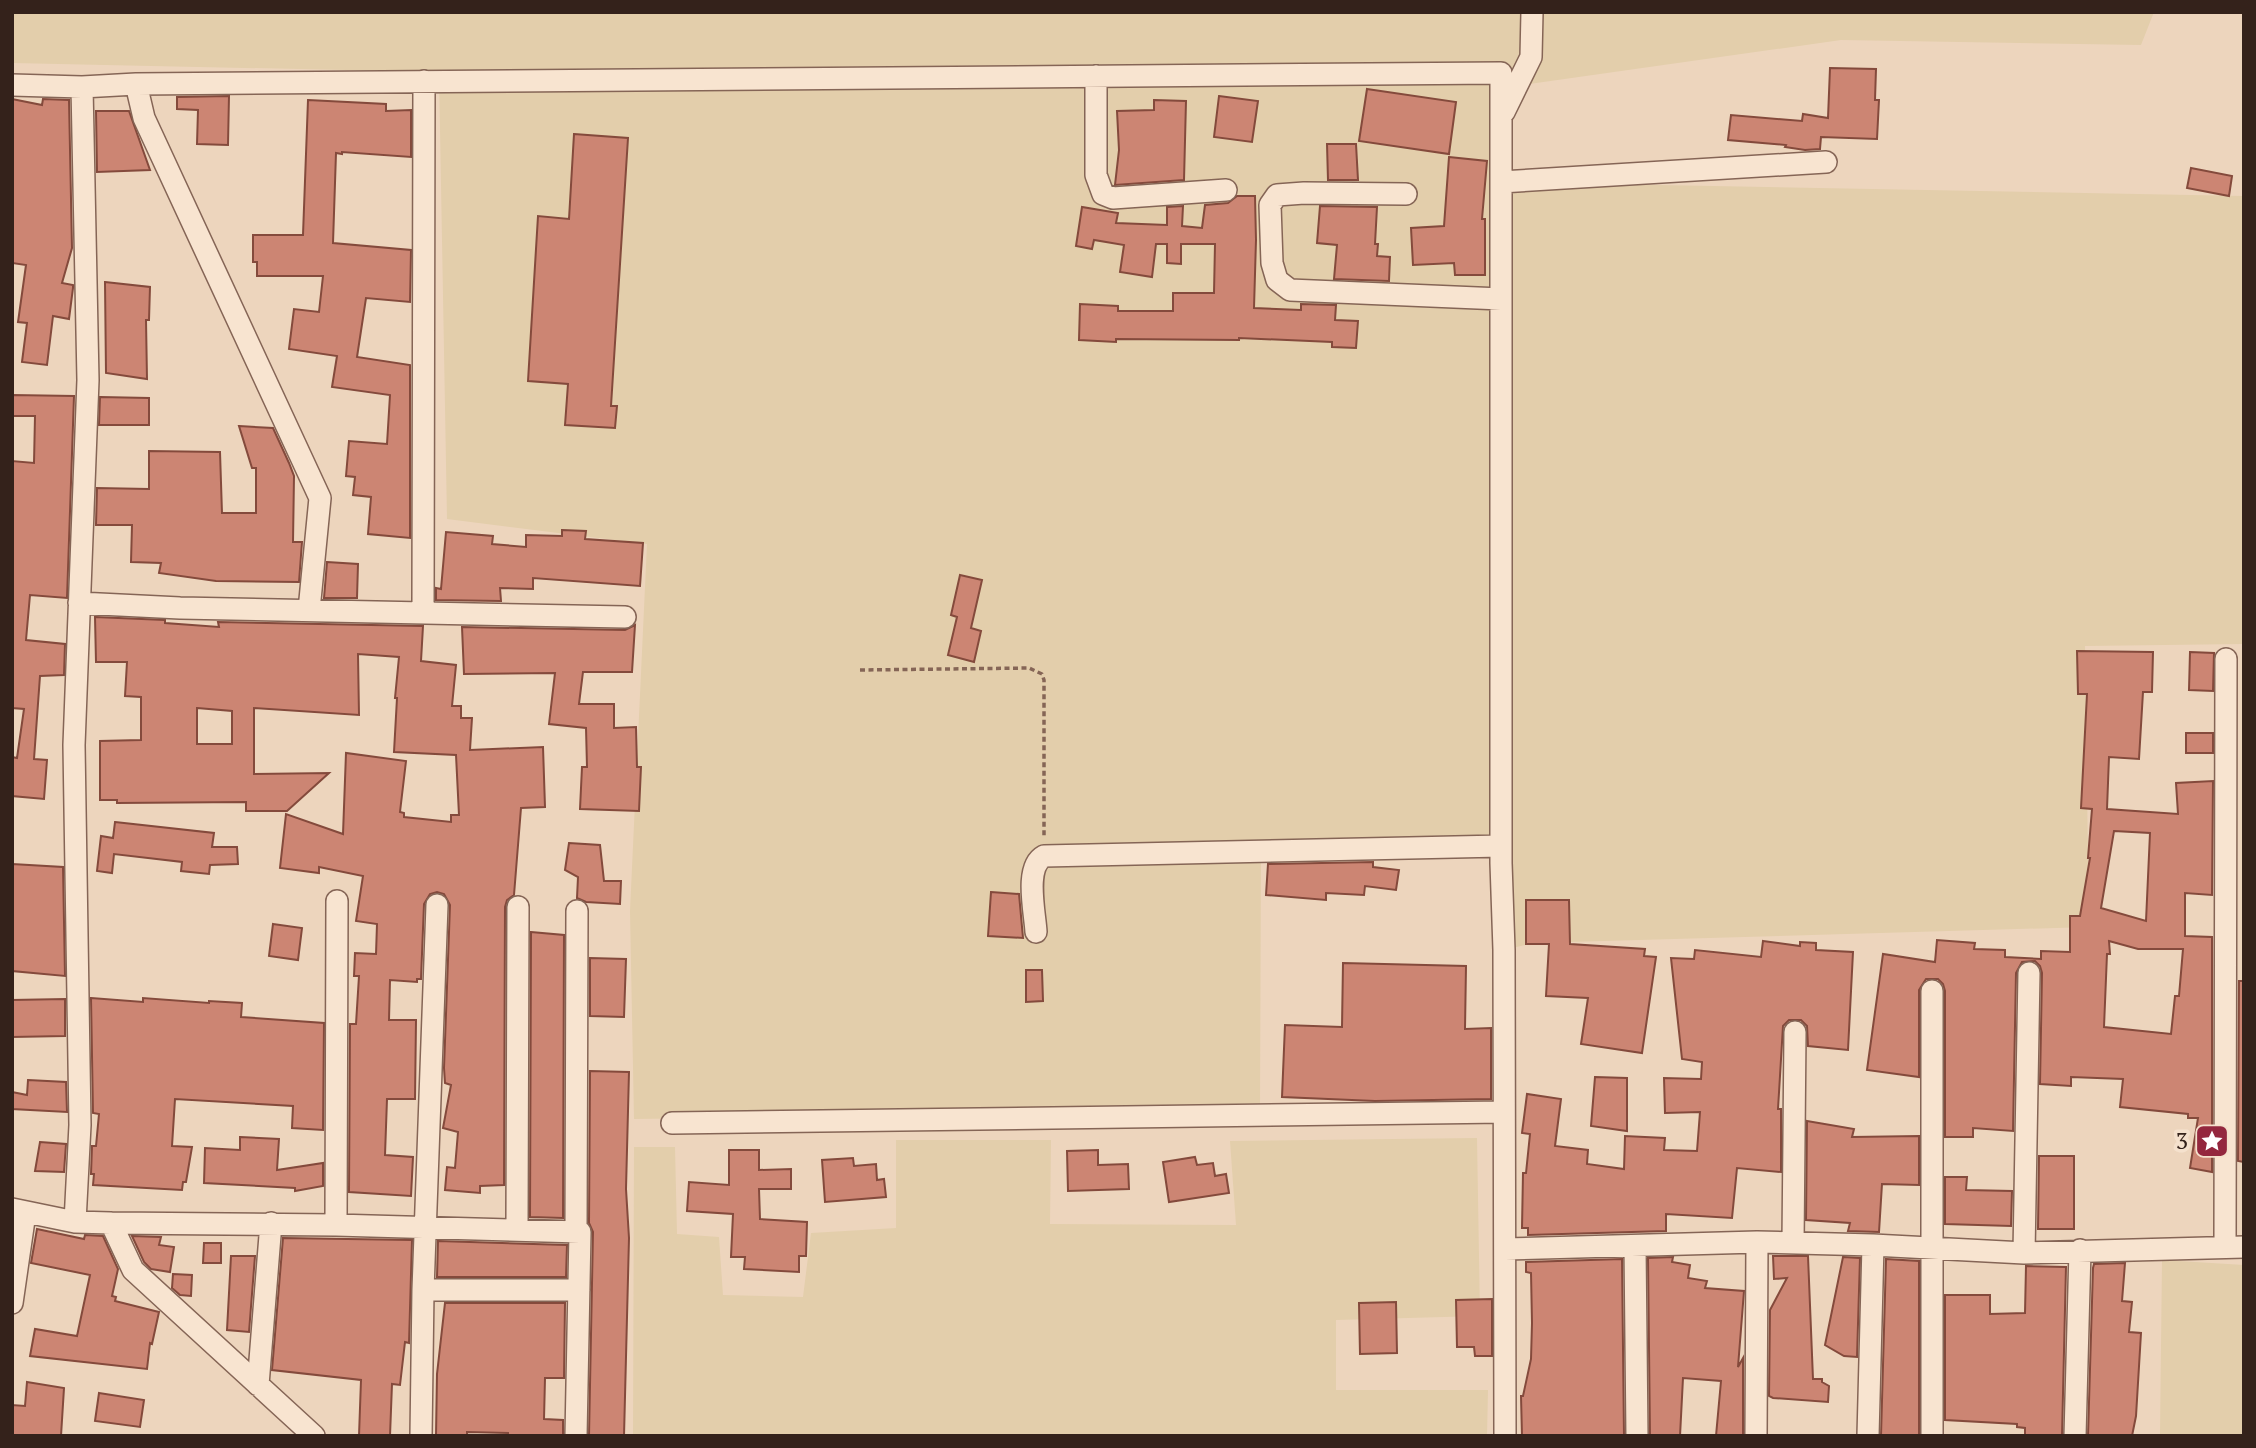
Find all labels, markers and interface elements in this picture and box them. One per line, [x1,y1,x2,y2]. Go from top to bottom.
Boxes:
place icon: 3 [2193,1122,2231,1160]
place label: 3 [2176,1125,2188,1156]

